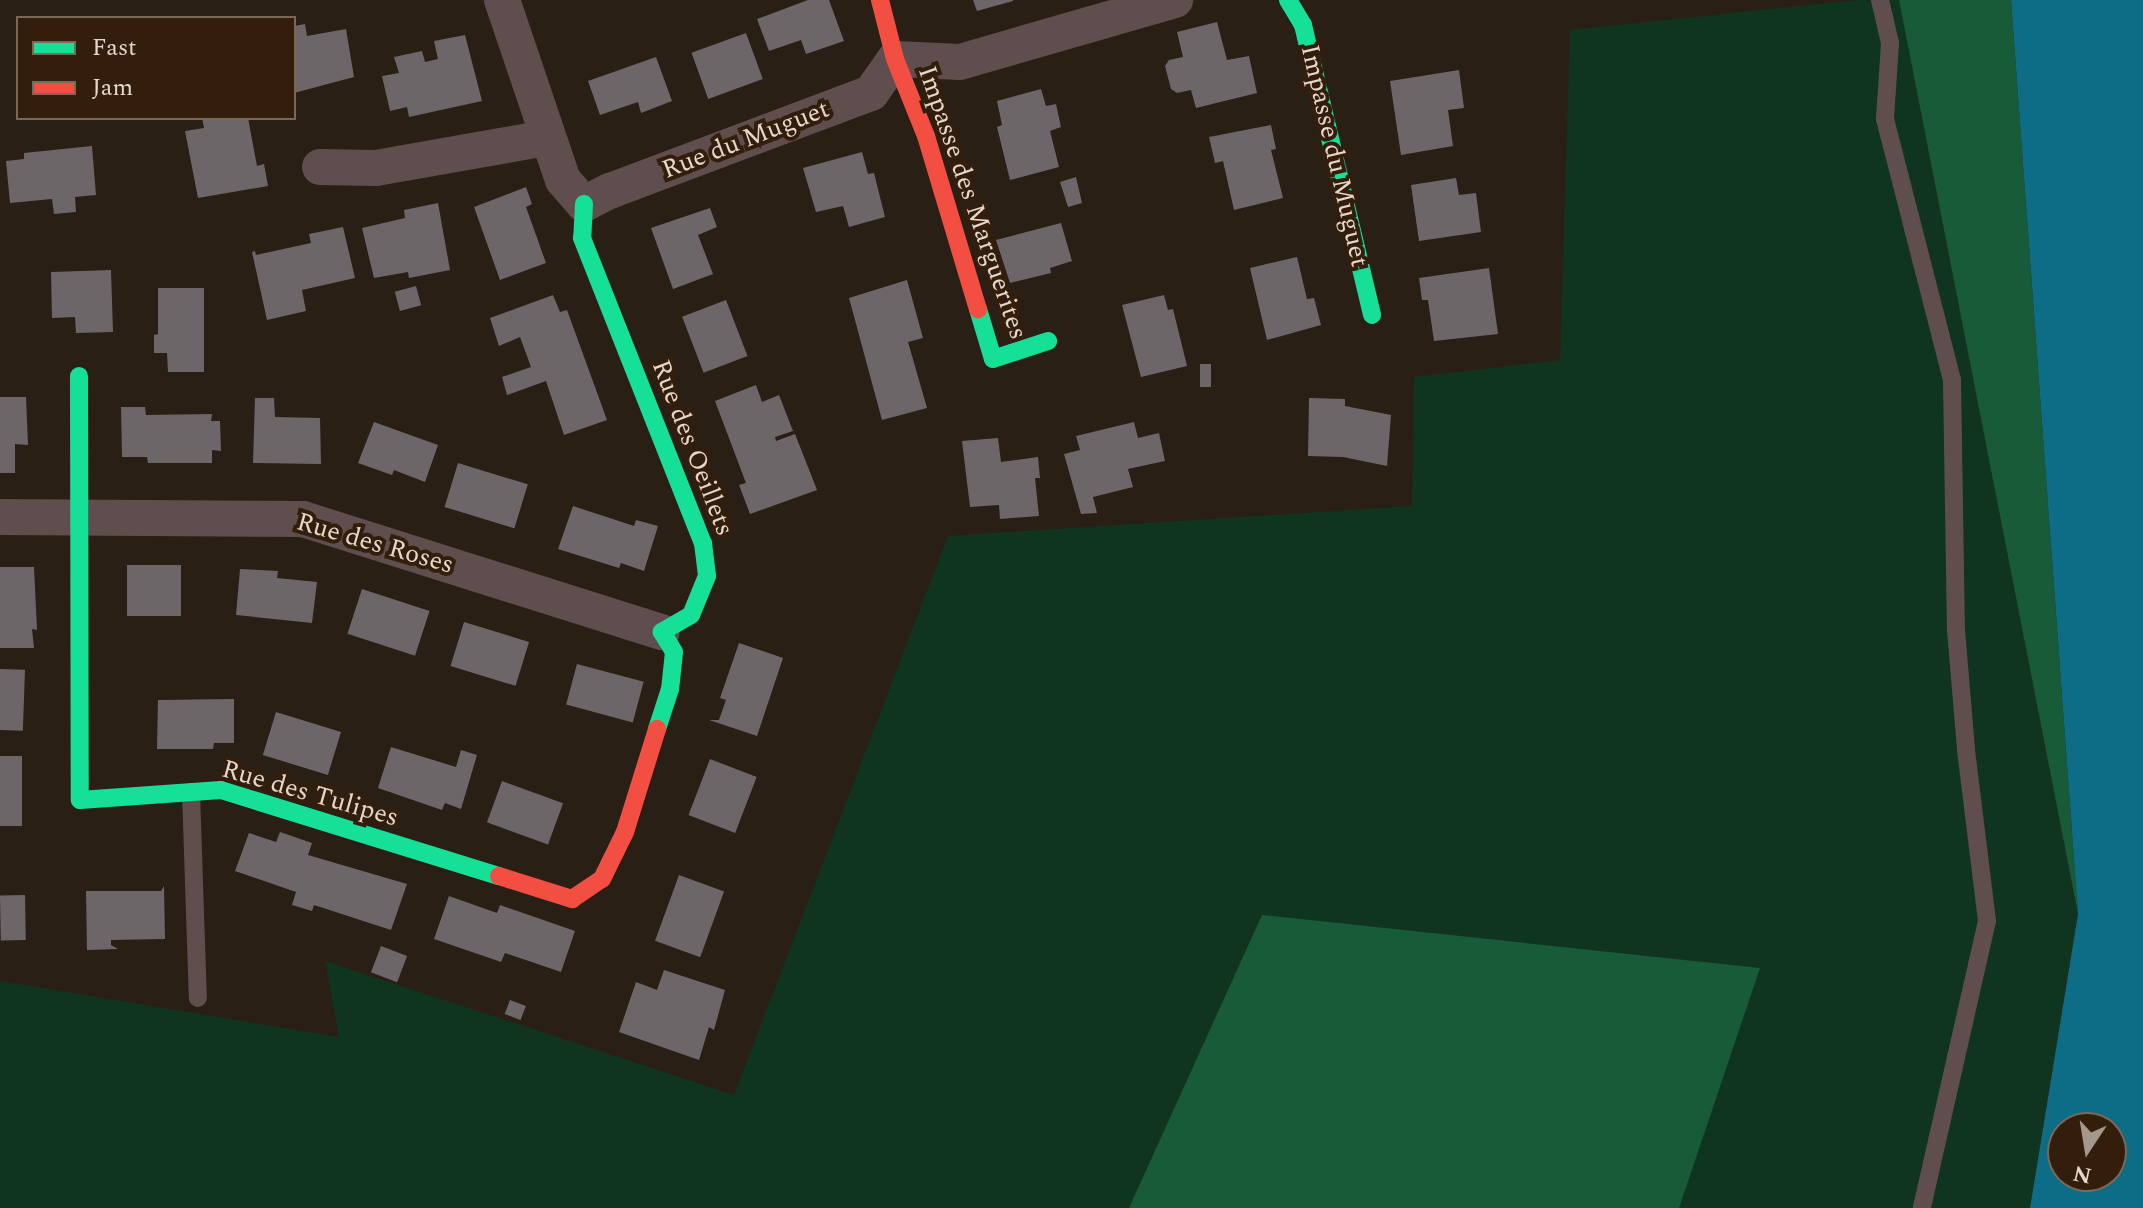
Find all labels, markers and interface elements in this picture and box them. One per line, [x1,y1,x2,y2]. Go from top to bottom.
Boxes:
legend [16,16,296,120]
text: Fast [92,30,137,66]
street label: Impasse du Muguet [1293,42,1375,270]
street label: Impasse des Marguerites [911,62,1033,344]
text: Jam [92,70,133,106]
street label: Rue du Muguet [658,94,834,186]
street label: Rue des Oeillets [644,356,740,540]
street label: Rue des Roses [293,507,457,581]
street label: Rue des Tulipes [218,754,402,834]
north arrow [2047,1112,2127,1192]
text: N [2070,1156,2095,1192]

